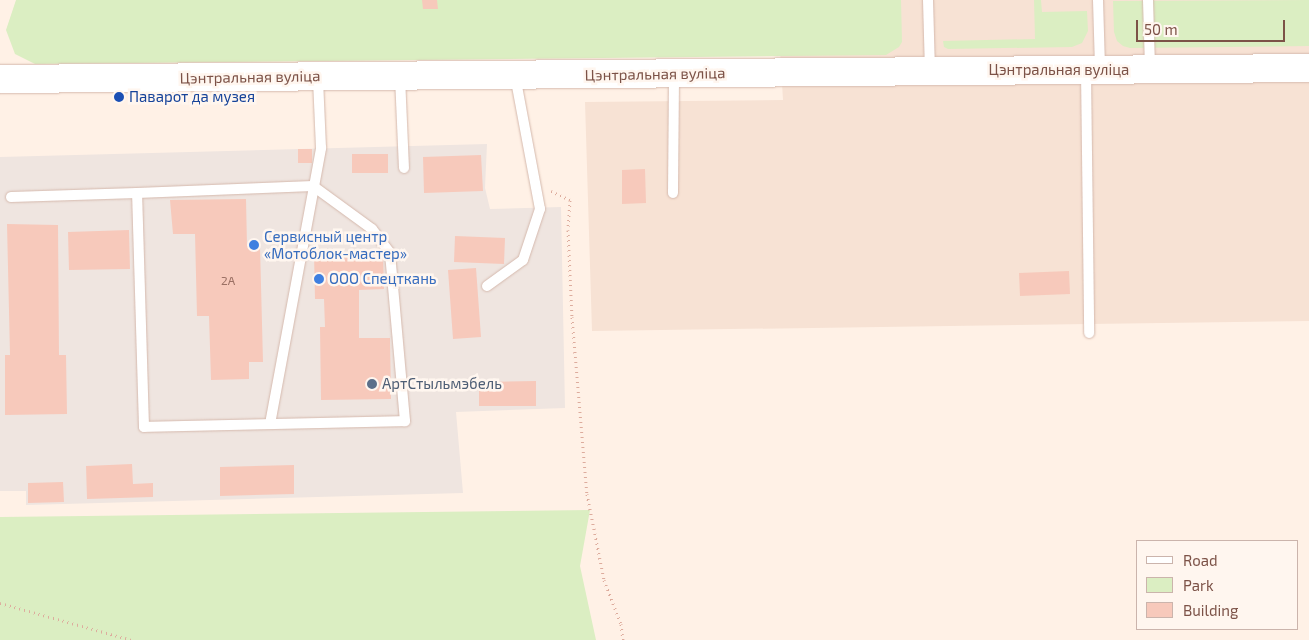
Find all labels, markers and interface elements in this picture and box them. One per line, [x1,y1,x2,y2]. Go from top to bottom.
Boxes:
scale bar [1139,10,1288,42]
text: 50 m [1144,20,1178,38]
street label: Цэнтральная вуліца [989,61,1129,79]
street label: Цэнтральная вуліца [584,64,726,84]
street label: Цэнтральная вуліца [179,67,321,87]
place label: Паварот да музея [129,88,255,106]
marker: Паварот да музея [113,91,125,103]
place label: Сервисный центр «Мотоблок-мастер» [264,227,407,262]
marker: Сервисный центр «Мотоблок-мастер» [248,239,260,251]
place label: ООО Спецткань [329,270,437,288]
marker: ООО Спецткань [313,273,325,285]
house number: 2А [221,274,235,288]
place label: АртСтыльмэбель [382,375,502,393]
marker: АртСтыльмэбель [366,378,378,390]
legend [1136,540,1299,630]
text: Road [1183,551,1218,569]
text: Park [1183,576,1214,594]
text: Building [1183,601,1238,619]

